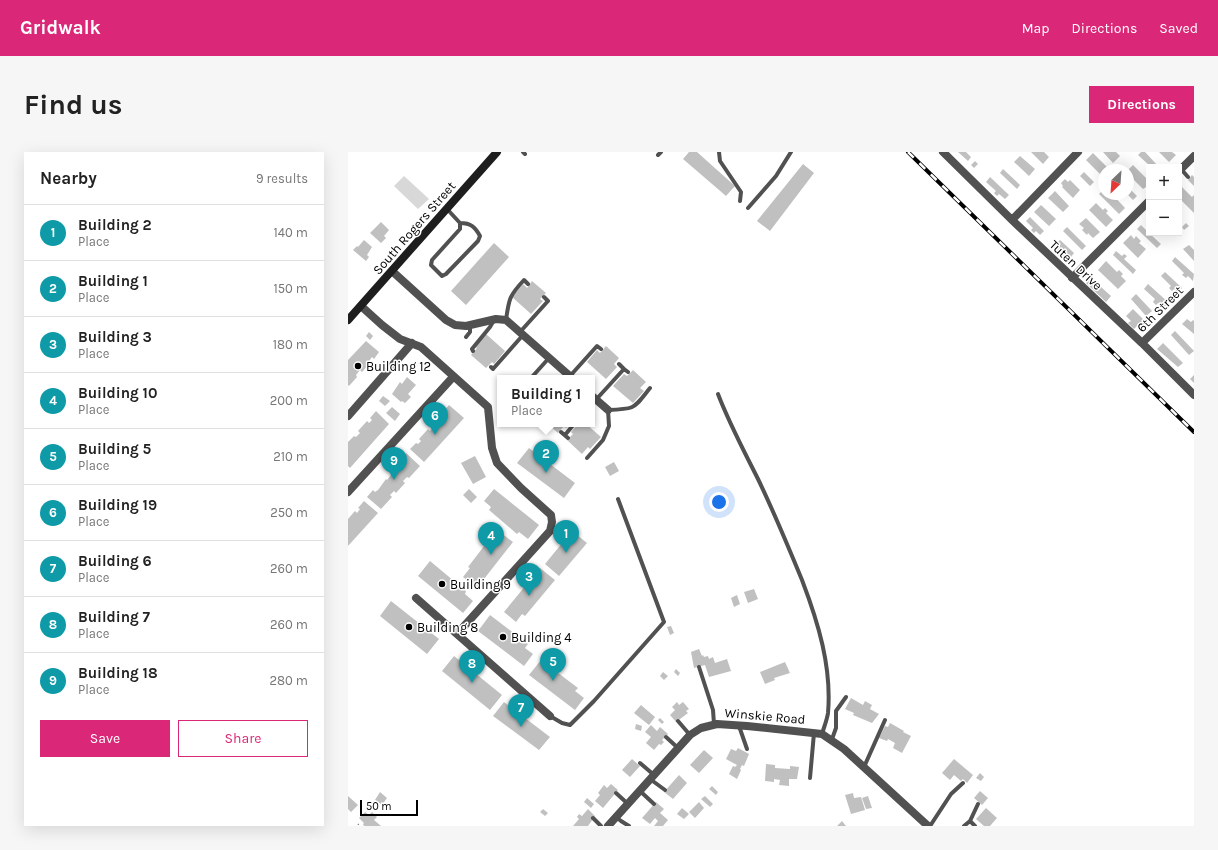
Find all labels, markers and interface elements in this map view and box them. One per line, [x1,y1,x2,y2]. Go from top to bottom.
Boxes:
text: Gridwalk [20,17,101,39]
text: Map [1022,20,1050,37]
text: Directions [1072,20,1137,37]
text: Saved [1159,20,1198,37]
button: Directions [1089,86,1194,123]
text: Find us [24,88,123,121]
north arrow [1098,164,1134,200]
map controls [1146,164,1182,236]
button: + [1146,164,1182,200]
text: Nearby [40,168,97,188]
text: 9 results [256,171,308,186]
street label: South Rogers Street [370,178,458,277]
button: − [1146,200,1182,236]
text: Building 2 [78,216,152,234]
text: 1 [51,225,55,240]
text: 140 m [273,225,308,240]
text: Place [78,234,109,249]
street label: Tuten Drive [1047,237,1106,293]
text: Building 1 [78,272,148,290]
text: 2 [49,281,57,296]
text: 150 m [273,281,308,296]
street label: 6th Street [1134,283,1186,335]
text: Place [78,290,109,305]
text: Building 3 [78,328,152,346]
text: 3 [49,337,57,352]
text: 180 m [273,337,308,352]
text: Place [78,346,109,361]
place label: Building 12 [366,359,431,374]
marker: Building 12 [353,361,363,371]
popup [497,375,595,427]
text: Building 10 [78,384,157,402]
text: Building 1 [511,385,581,403]
text: 4 [49,393,57,408]
text: 200 m [270,393,308,408]
text: Place [78,402,109,417]
pin: 6 [422,402,448,435]
text: Place [511,403,542,418]
text: Building 5 [78,440,151,458]
pin: 2 [533,440,559,473]
pin: 9 [381,447,407,480]
text: 5 [49,449,57,464]
text: 210 m [273,449,308,464]
text: Place [78,458,109,473]
your location [709,492,729,512]
text: Building 19 [78,496,157,514]
text: 6 [49,505,57,520]
text: 250 m [270,505,308,520]
text: Place [78,514,109,529]
pin: 1 [553,520,579,553]
pin: 4 [478,522,504,555]
text: Building 6 [78,552,152,570]
text: 7 [50,561,56,576]
text: 260 m [270,561,308,576]
pin: 3 [516,563,542,596]
text: Place [78,570,109,585]
place label: Building 9 [450,577,511,592]
marker: Building 9 [437,579,447,589]
text: Building 7 [78,608,150,626]
text: 8 [49,617,57,632]
text: 260 m [270,617,308,632]
place label: Building 8 [417,620,478,635]
marker: Building 8 [404,622,414,632]
text: Place [78,626,109,641]
place label: Building 4 [511,630,572,645]
marker: Building 4 [498,632,508,642]
pin: 5 [540,648,566,681]
pin: 8 [459,650,485,683]
text: Building 18 [78,664,158,682]
text: 9 [49,673,57,688]
text: 280 m [270,673,308,688]
text: Place [78,682,109,697]
pin: 7 [508,694,534,727]
street label: Winskie Road [724,705,806,727]
button: Save [40,720,170,757]
button: Share [178,720,308,757]
scale bar [360,798,418,817]
text: 50 m [366,800,392,813]

